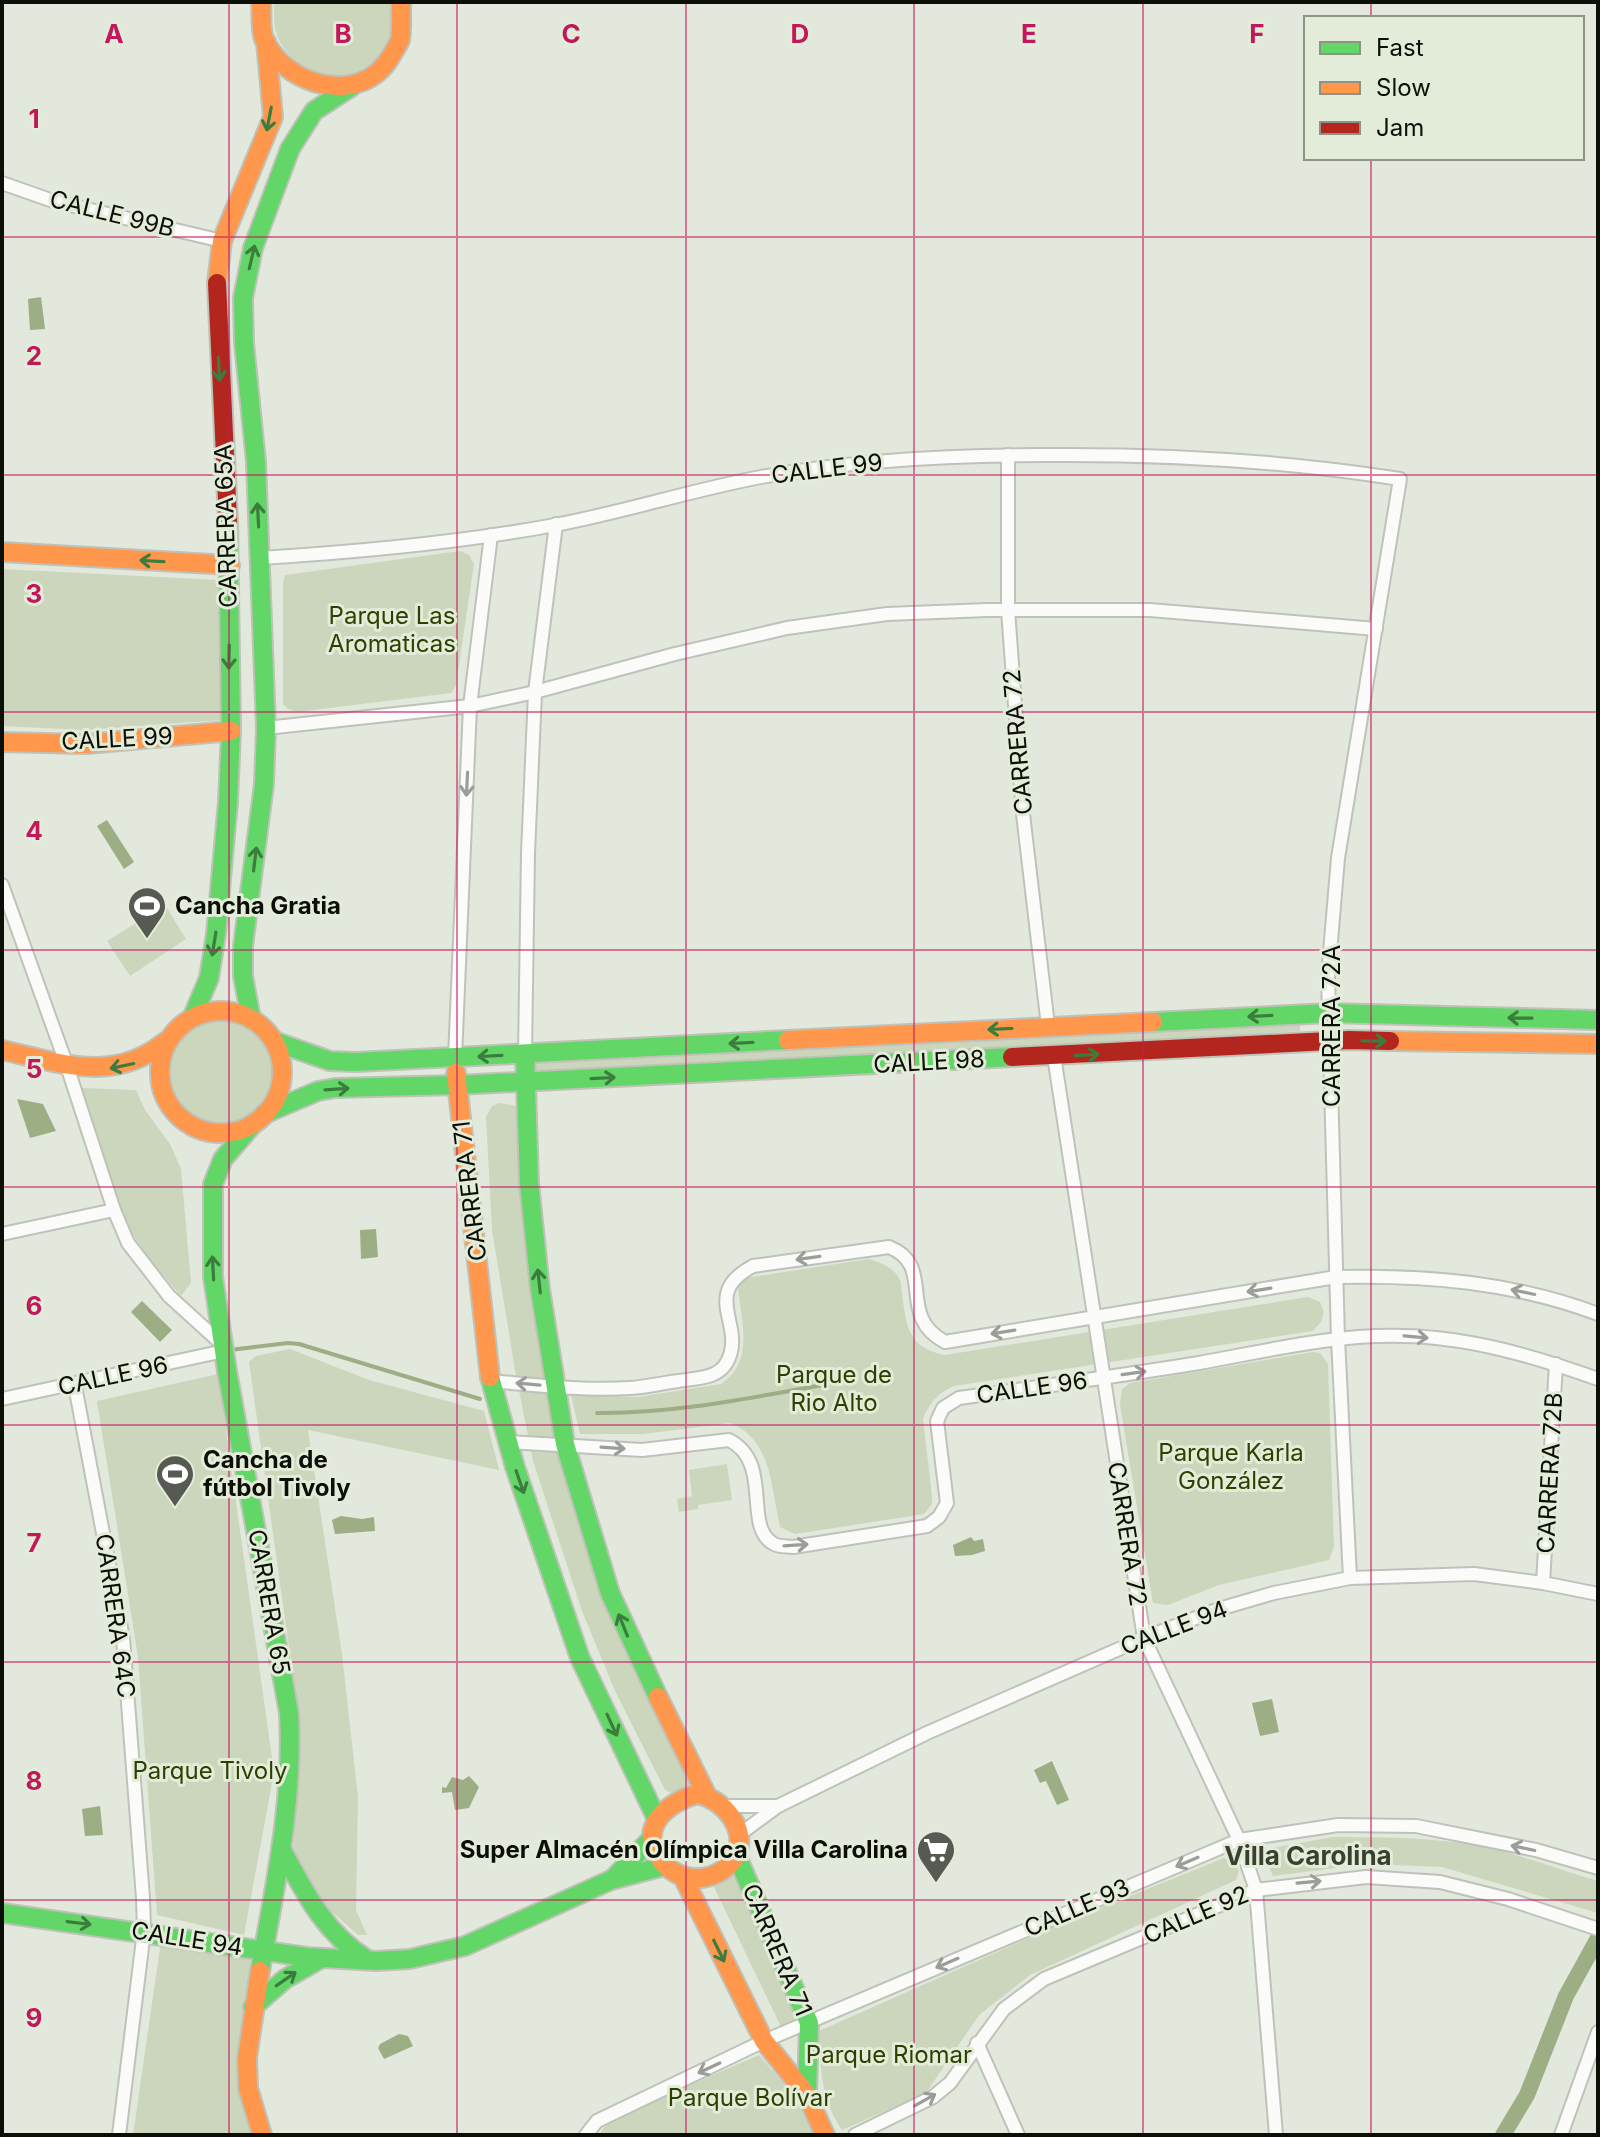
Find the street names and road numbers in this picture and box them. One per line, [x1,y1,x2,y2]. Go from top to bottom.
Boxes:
street label: CALLE 99B [47,184,177,243]
street label: CARRERA 65A [208,444,243,608]
street label: CALLE 99 [770,447,884,490]
street label: CARRERA 72 [997,668,1038,816]
street label: CALLE 99 [60,721,174,756]
street label: CARRERA 72A [1317,945,1346,1107]
street label: CALLE 98 [872,1044,985,1079]
street label: CARRERA 71 [447,1119,492,1263]
street label: CALLE 96 [55,1350,171,1401]
street label: CALLE 96 [975,1365,1089,1410]
street label: CARRERA 72B [1531,1392,1568,1554]
street label: CARRERA 72 [1102,1460,1153,1608]
street label: CARRERA 65 [242,1527,297,1677]
street label: CARRERA 64C [90,1532,141,1700]
street label: CALLE 94 [1116,1594,1231,1661]
street label: CALLE 93 [1020,1872,1134,1943]
street label: CARRERA 71 [737,1879,818,2020]
street label: CALLE 92 [1139,1879,1253,1950]
street label: CALLE 94 [129,1915,245,1962]

